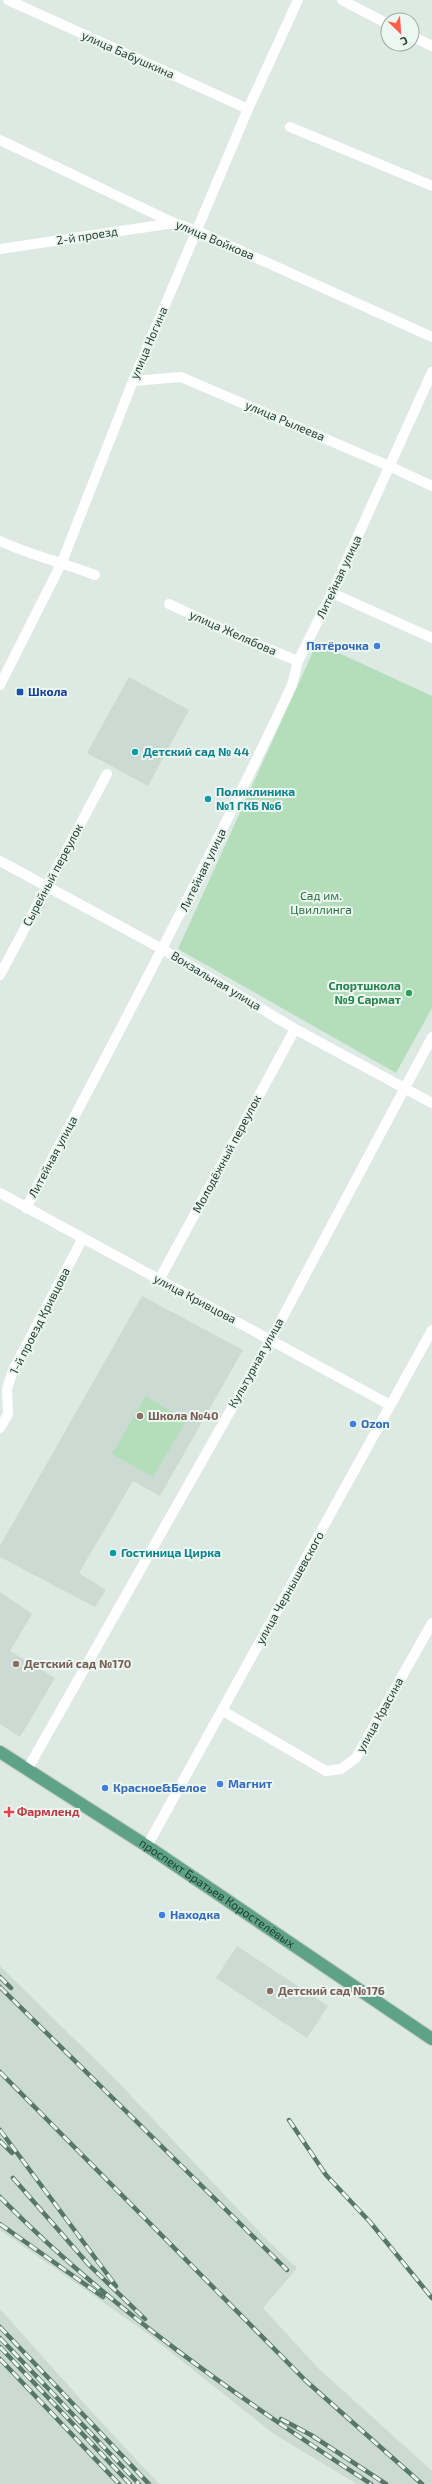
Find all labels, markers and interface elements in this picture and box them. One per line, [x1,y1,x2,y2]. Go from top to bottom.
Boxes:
north arrow [380,12,420,52]
street label: улица Бабушкина [79,27,177,82]
text: С [398,34,410,49]
street label: улица Войкова [174,216,257,263]
street label: 2-й проезд [55,223,119,247]
street label: улица Ногина [127,304,171,381]
street label: улица Рылеева [243,397,327,444]
street label: Литейная улица [313,533,364,621]
street label: улица Желябова [187,607,279,658]
place label: Пятёрочка [306,638,369,652]
marker: Пятёрочка [372,641,382,651]
place label: Школа [28,684,68,698]
marker: Школа [15,687,25,697]
place label: Детский сад № 44 [143,744,249,758]
marker: Детский сад № 44 [130,747,140,757]
place label: Поликлиника №1 ГКБ №6 [216,784,295,812]
marker: Поликлиника №1 ГКБ №6 [203,794,213,804]
street label: Сырейный переулок [19,820,86,929]
street label: Литейная улица [176,826,229,914]
park label: Сад им. Цвиллинга [290,888,352,916]
street label: Вокзальная улица [168,948,264,1013]
place label: Спортшкола №9 Сармат [329,978,401,1006]
marker: Спортшкола №9 Сармат [404,988,414,998]
street label: Молодёжный переулок [189,1092,264,1215]
street label: Литейная улица [25,1113,80,1200]
street label: 1-й проезд Кривцова [6,1265,72,1376]
street label: улица Кривцова [151,1271,239,1327]
street label: Культурная улица [225,1315,287,1410]
place label: Школа №40 [148,1408,219,1422]
marker: Школа №40 [135,1411,145,1421]
place label: Ozon [361,1416,390,1430]
marker: Ozon [348,1419,358,1429]
street label: улица Чернышевского [252,1528,327,1647]
place label: Гостиница Цирка [121,1545,221,1559]
marker: Гостиница Цирка [108,1548,118,1558]
place label: Детский сад №170 [24,1656,131,1670]
marker: Детский сад №170 [11,1659,21,1669]
street label: улица Красина [353,1675,406,1755]
place label: Магнит [228,1776,272,1790]
marker: Магнит [215,1779,225,1789]
place label: Красное&Белое [113,1780,207,1794]
marker: Красное&Белое [100,1783,110,1793]
place label: Фармленд [17,1804,80,1818]
marker: Фармленд [4,1807,14,1817]
street label: проспект Братьев Коростелёвых [137,1835,298,1951]
place label: Находка [170,1907,220,1921]
marker: Находка [157,1910,167,1920]
place label: Детский сад №176 [278,1983,385,1997]
marker: Детский сад №176 [265,1986,275,1996]

